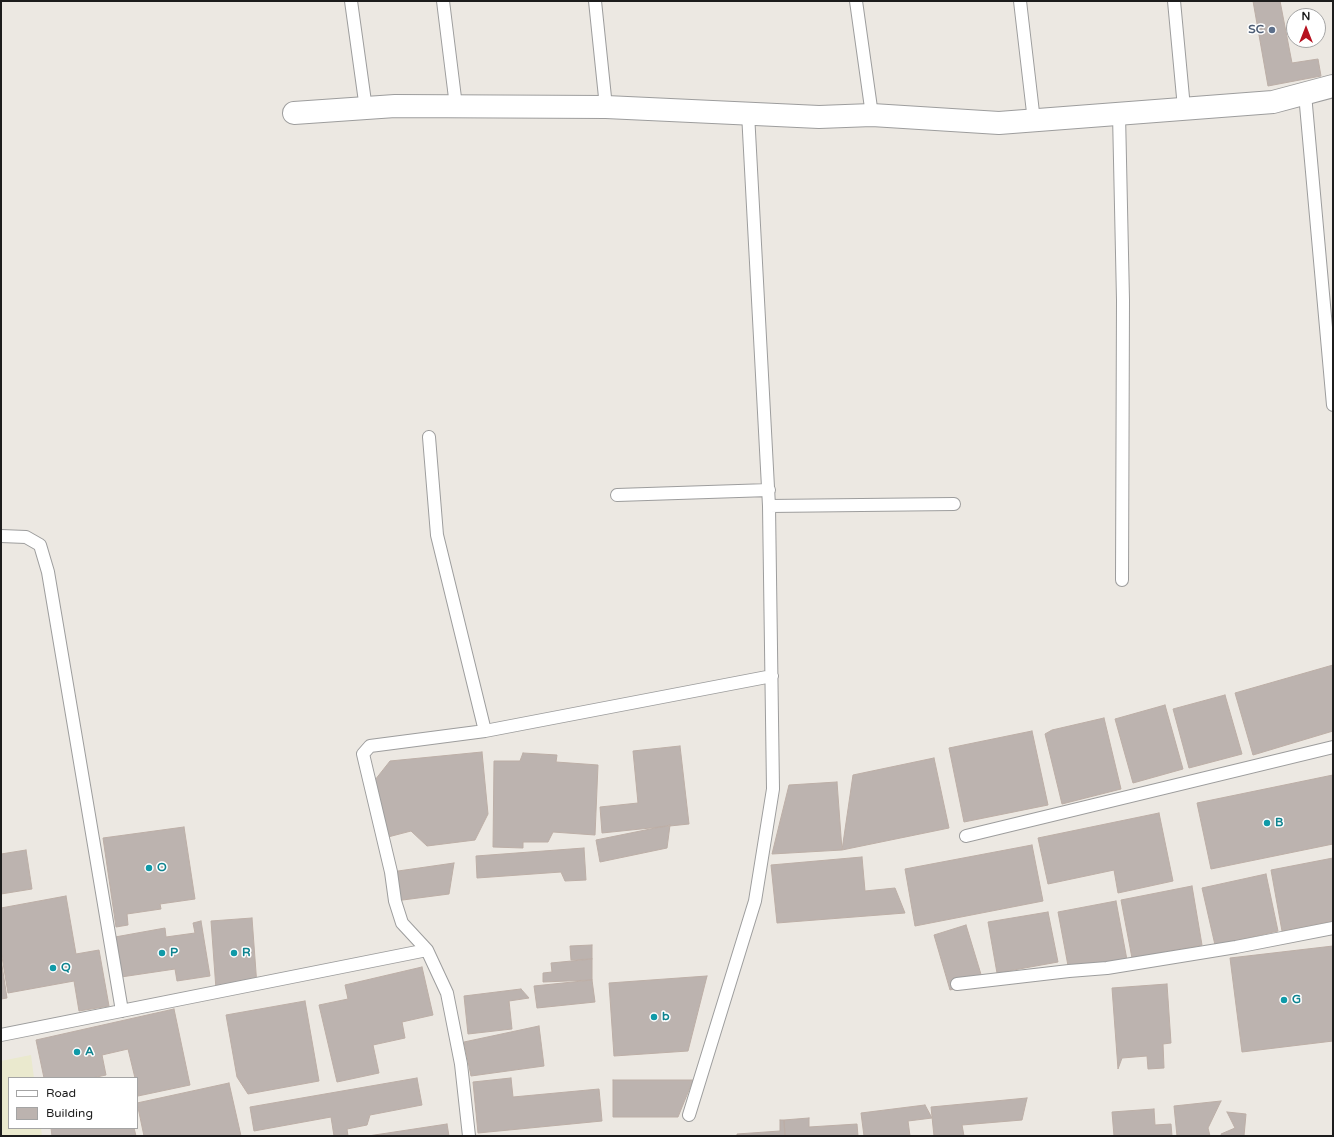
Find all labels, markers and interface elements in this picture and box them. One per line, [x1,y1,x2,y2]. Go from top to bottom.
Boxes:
north arrow [1286,8,1326,48]
text: N [1302,10,1310,23]
place label: SC [1248,23,1264,37]
marker: SC [1267,25,1277,35]
place label: B [1275,816,1283,830]
marker: B [1262,818,1272,828]
place label: O [157,861,167,875]
marker: O [144,863,154,873]
place label: P [170,946,178,960]
place label: R [242,946,251,960]
marker: P [157,948,167,958]
marker: R [229,948,239,958]
place label: Q [61,961,71,975]
marker: Q [48,963,58,973]
place label: G [1292,993,1301,1007]
marker: G [1279,995,1289,1005]
place label: b [662,1010,670,1024]
marker: b [649,1012,659,1022]
place label: A [85,1045,94,1059]
marker: A [72,1047,82,1057]
legend [8,1077,138,1129]
text: Road [46,1086,76,1100]
text: Building [46,1106,93,1120]

